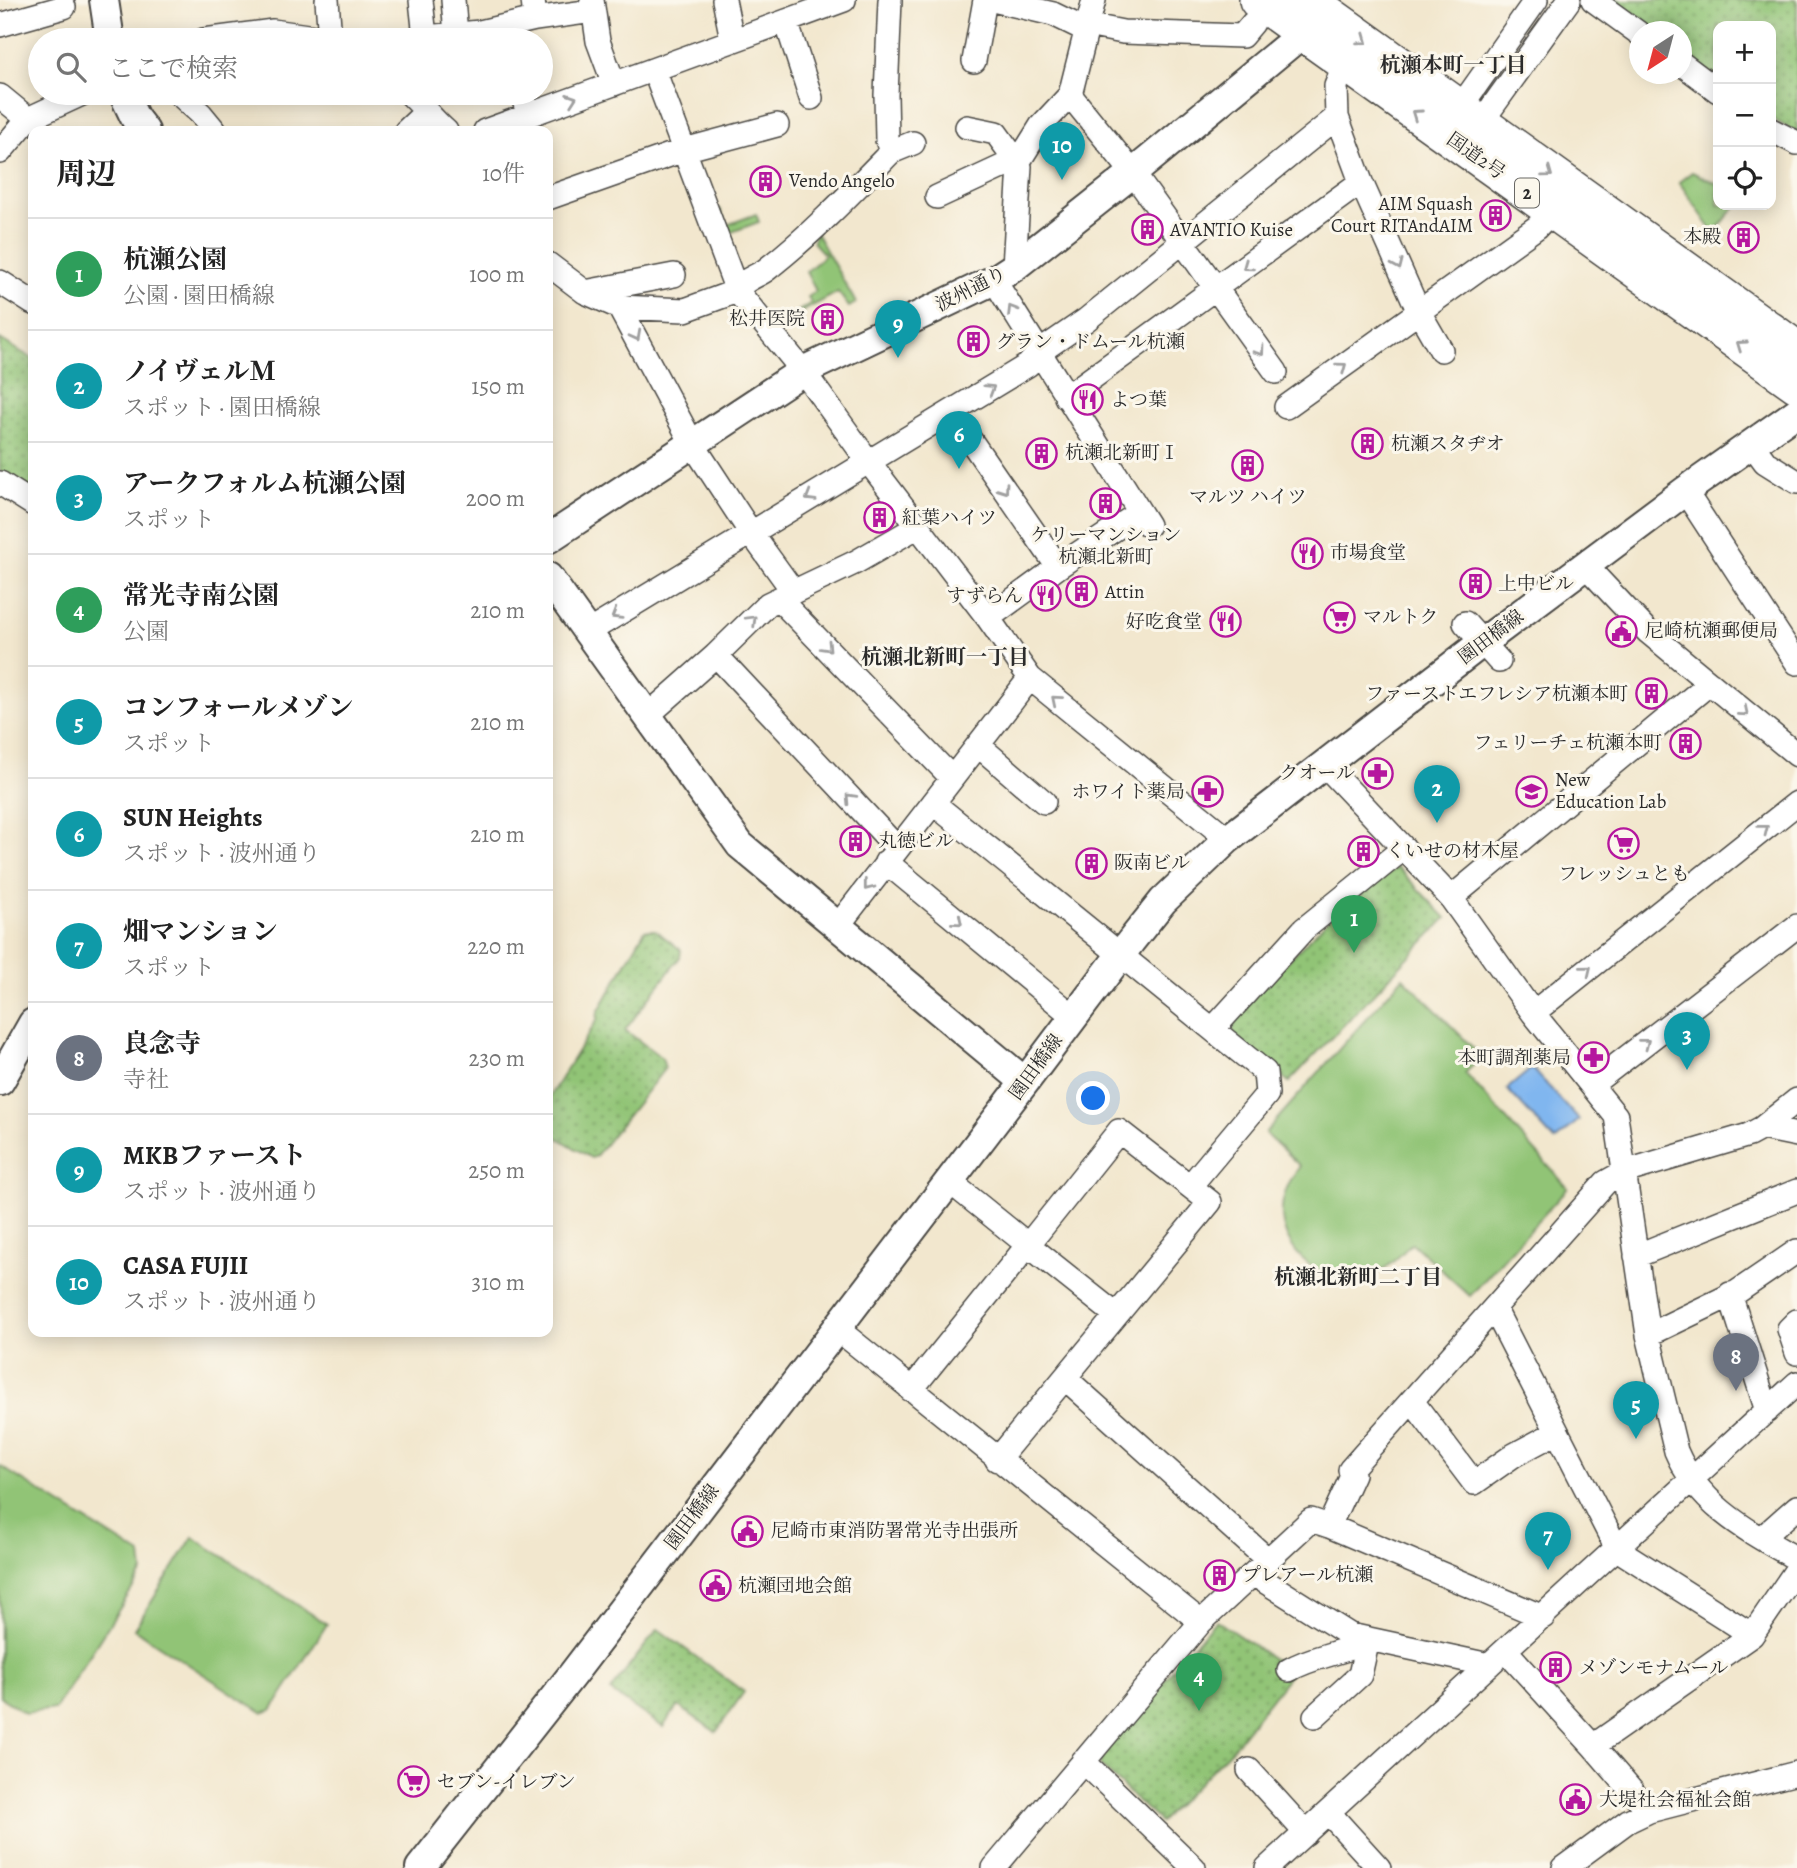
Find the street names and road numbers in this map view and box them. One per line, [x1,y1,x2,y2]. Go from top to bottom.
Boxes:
street label: 国道2号 [1441,126,1511,186]
road number: 2 [1515,178,1539,208]
street label: 波州通り [931,260,1011,318]
street label: 園田橋線 [1453,604,1529,670]
street label: 園田橋線 [1003,1029,1069,1105]
street label: 園田橋線 [659,1479,725,1555]

